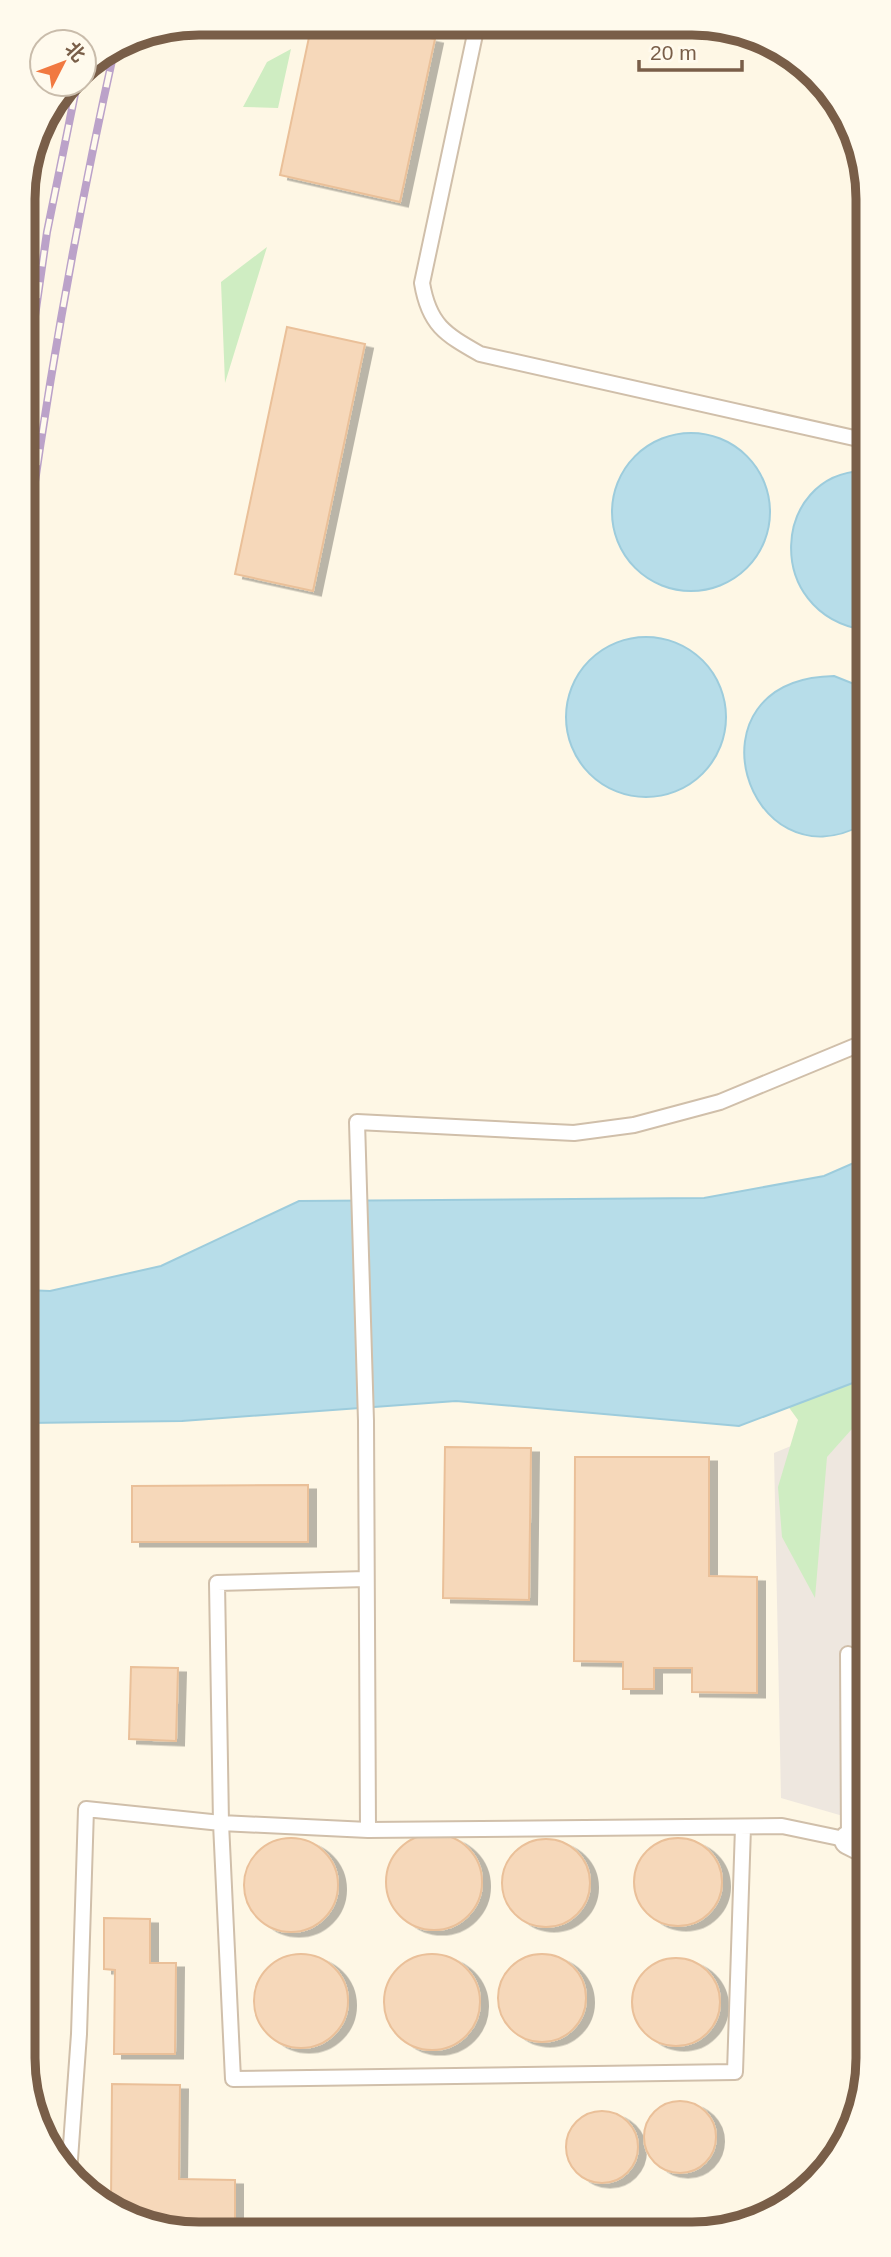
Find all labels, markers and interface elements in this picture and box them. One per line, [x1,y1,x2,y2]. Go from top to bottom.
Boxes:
north arrow [28,28,98,98]
scale bar [639,28,742,72]
text: 北 [61,38,89,66]
text: 20 m [650,41,697,64]

